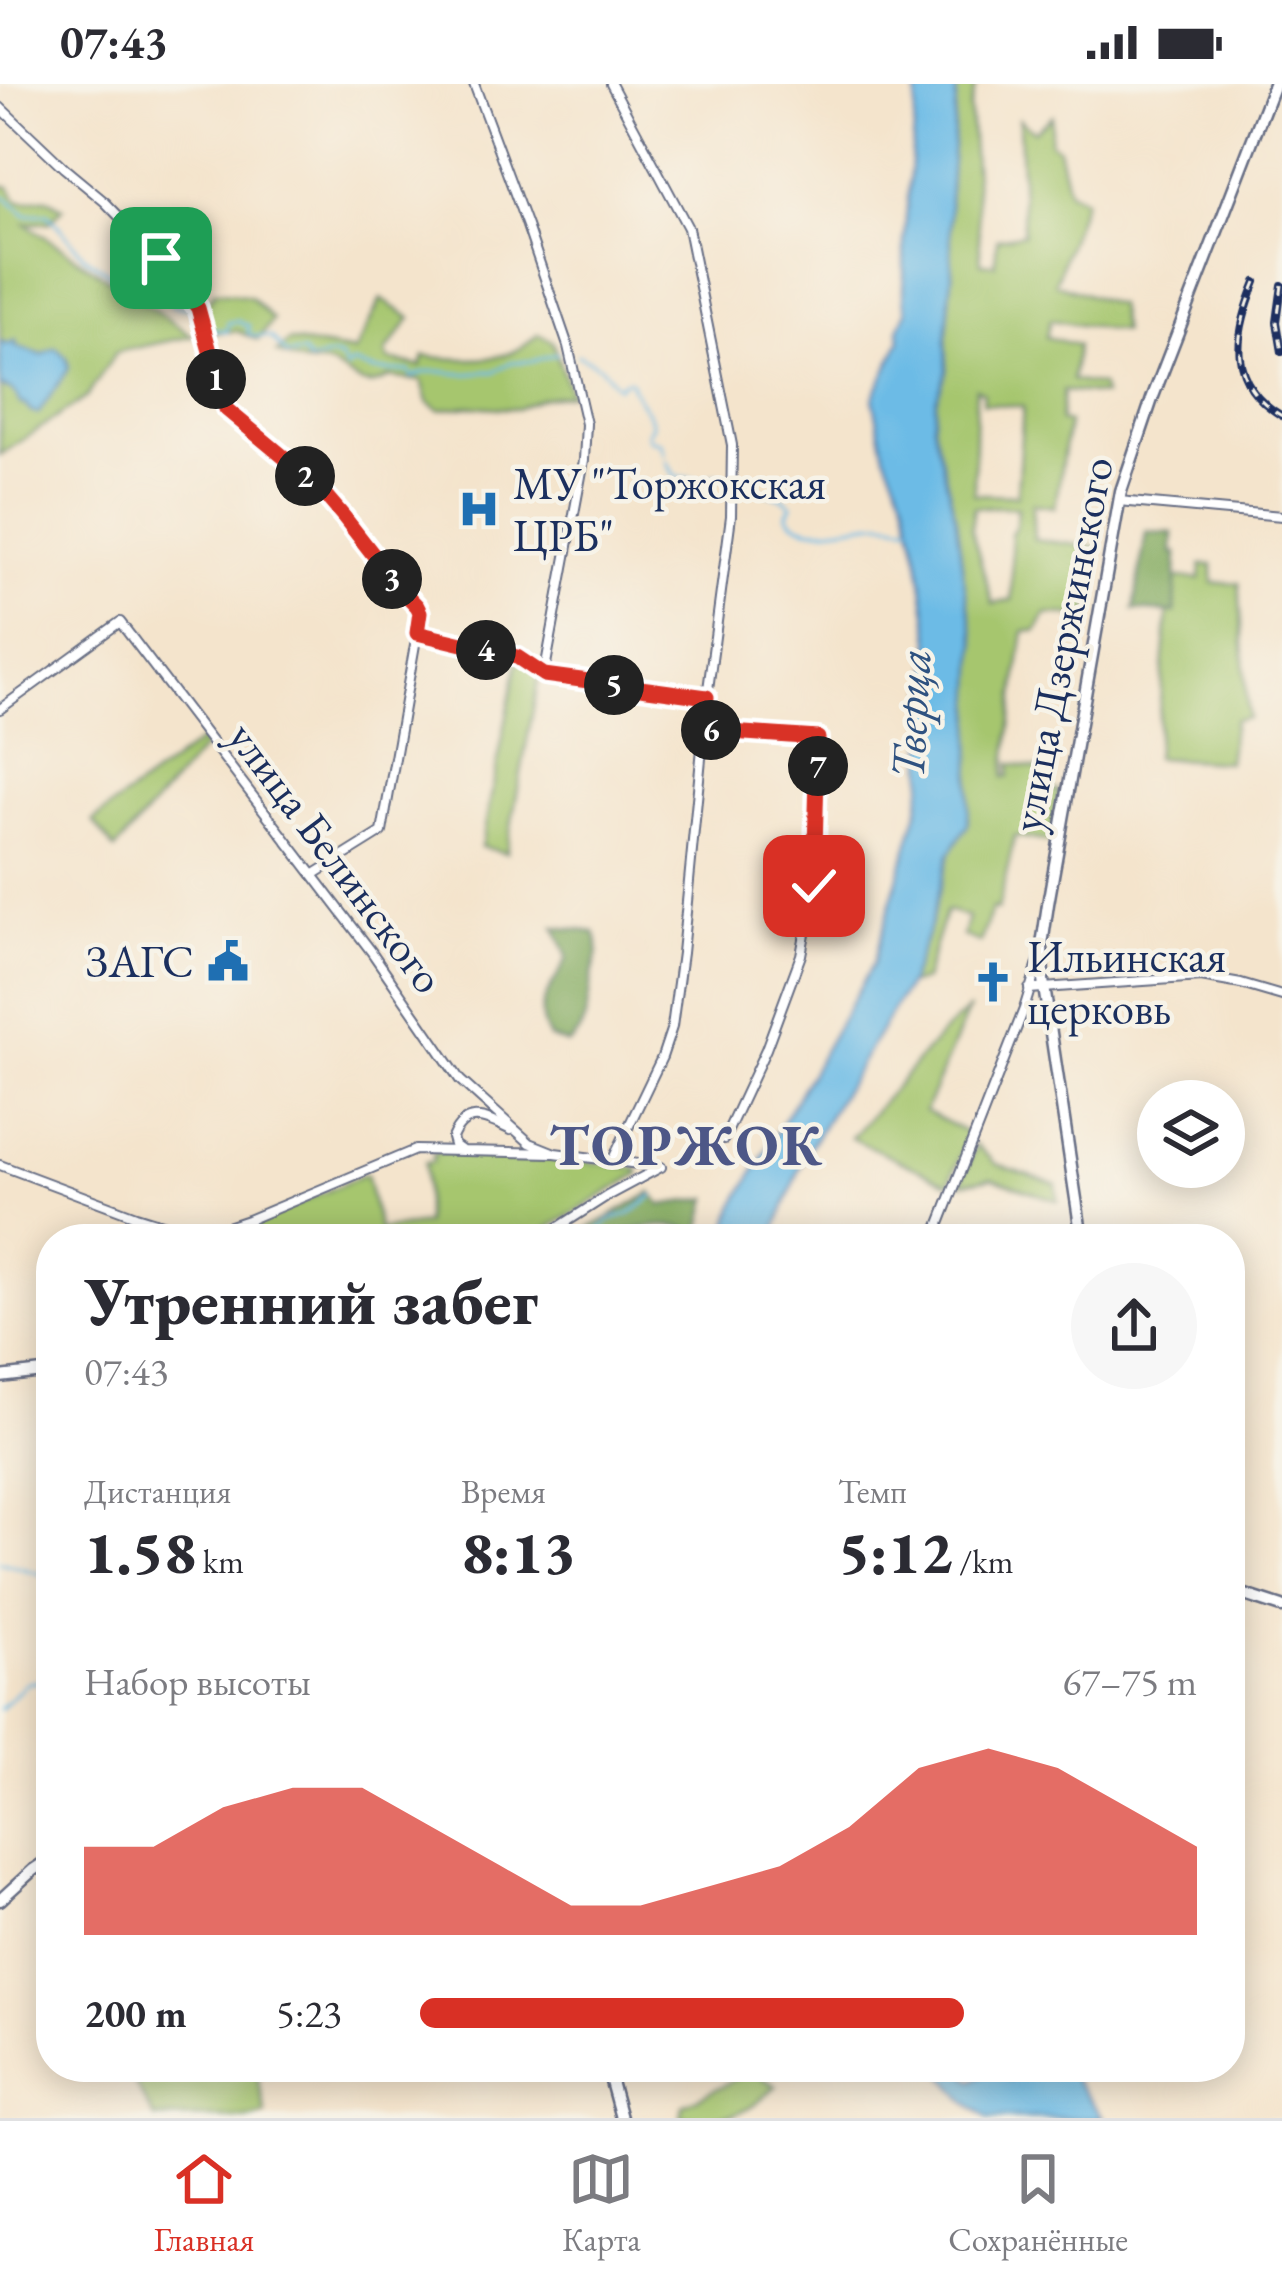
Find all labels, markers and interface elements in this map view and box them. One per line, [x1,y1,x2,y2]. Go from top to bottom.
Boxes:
text: 07:43 [60,13,168,71]
pin [110,207,212,309]
icon: arrive [128,225,194,291]
pin: 1 [186,349,246,409]
text: 1 [207,357,225,400]
pin: 2 [275,446,335,506]
street label: улица Дзержинского [996,452,1126,836]
text: 2 [296,454,314,497]
place label: МУ "Торжокская ЦРБ" [513,454,826,564]
hospital icon: МУ "Торжокская ЦРБ" [456,486,502,532]
pin: 3 [362,549,422,609]
text: 3 [383,557,401,600]
pin: 4 [456,620,516,680]
text: 4 [477,628,495,671]
water label: Тверца [876,647,944,781]
pin: 5 [584,655,644,715]
text: 5 [605,663,623,706]
pin: 6 [681,700,741,760]
text: 6 [702,708,720,751]
street label: улица Белинского [216,710,458,1004]
pin: 7 [788,736,848,796]
text: 7 [809,744,827,787]
pin [763,835,865,937]
icon: check [781,853,847,919]
place label: Ильинская церковь [1027,927,1226,1037]
place label: ЗАГС [86,932,194,990]
public building icon: ЗАГС [205,938,251,984]
church icon: Ильинская церковь [970,959,1016,1005]
map controls [1137,1080,1245,1188]
button: layers [1137,1080,1245,1188]
district label: ТОРЖОК [549,1108,825,1182]
text: Утренний забег [84,1258,538,1344]
button: share [1071,1263,1197,1389]
text: 07:43 [84,1346,169,1397]
text: Дистанция [84,1470,231,1513]
text: Время [461,1470,546,1513]
text: Темп [838,1470,907,1513]
text: 1.58 [84,1513,196,1591]
text: 8:13 [461,1513,576,1591]
text: 5:12 [838,1513,953,1591]
text: km [196,1540,244,1583]
text: /km [953,1540,1013,1583]
text: Набор высоты [84,1656,311,1707]
text: 67–75 m [1063,1656,1197,1707]
text: 200 m [84,1988,187,2039]
text: 5:23 [276,1988,342,2039]
tab: Главная [154,2146,254,2261]
tab: Карта [562,2146,641,2261]
tab: Сохранённые [948,2146,1128,2261]

